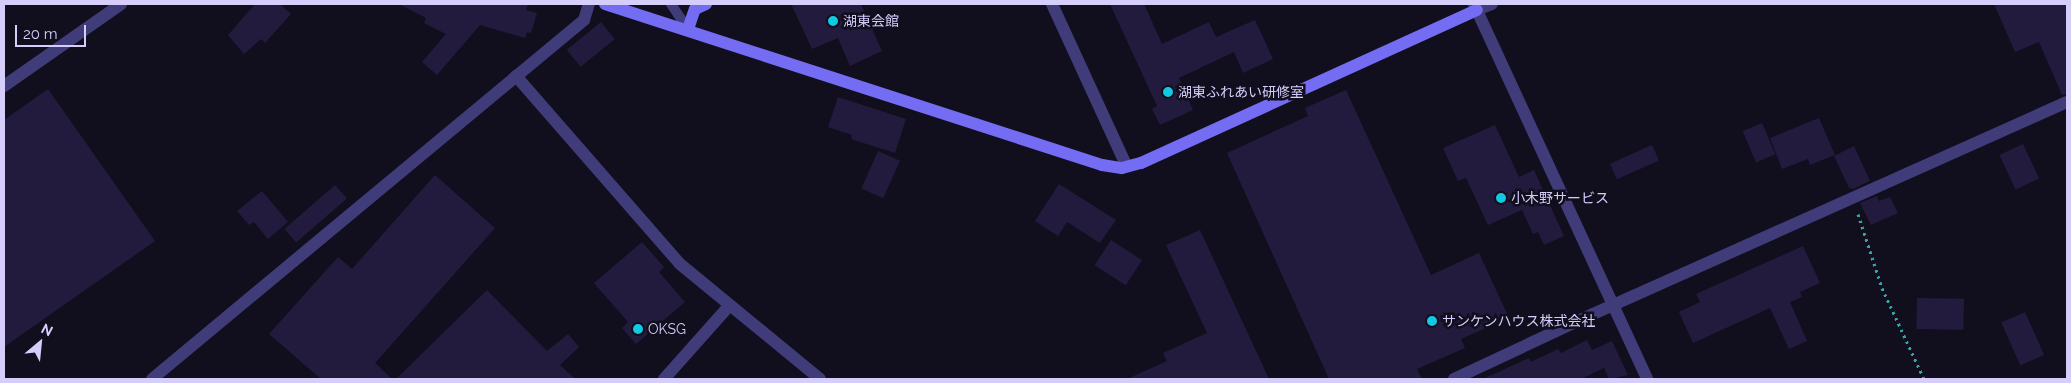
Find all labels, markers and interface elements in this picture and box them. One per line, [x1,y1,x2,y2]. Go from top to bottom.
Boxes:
place label: 湖東会館 [843,13,899,29]
scale bar [18,15,89,47]
marker: 湖東会館 [827,15,839,27]
text: 20 m [23,25,58,43]
place label: 湖東ふれあい研修室 [1178,84,1304,100]
marker: 湖東ふれあい研修室 [1162,86,1174,98]
place label: 小木野サービス [1511,190,1609,206]
marker: 小木野サービス [1495,192,1507,204]
place label: サンケンハウス株式会社 [1442,313,1596,329]
marker: サンケンハウス株式会社 [1426,315,1438,327]
north arrow [15,318,65,368]
text: N [39,320,56,339]
place label: OKSG [648,321,686,337]
marker: OKSG [632,323,644,335]

